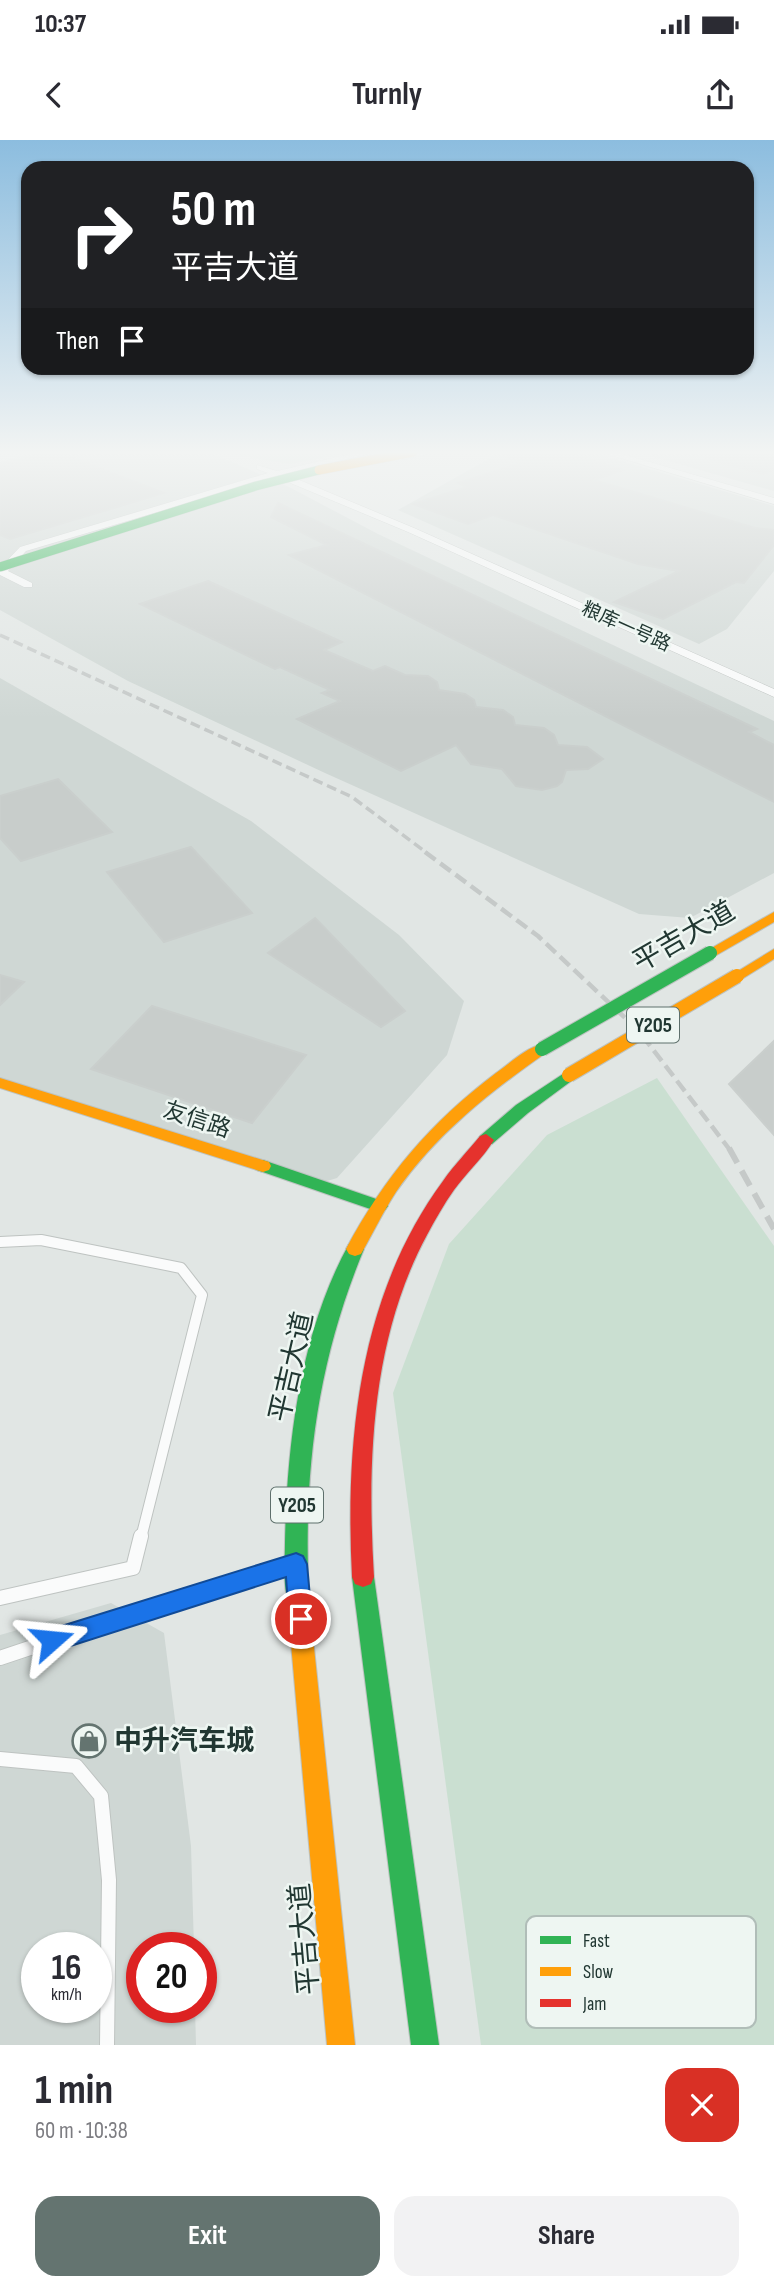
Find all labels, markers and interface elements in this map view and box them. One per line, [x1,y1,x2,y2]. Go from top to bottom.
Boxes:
text: 10:37 [35,9,86,40]
text: Turnly [352,75,422,114]
icon: back [35,76,73,114]
icon: share [701,76,739,114]
text: 50 m [171,181,256,240]
icon: right [56,189,147,280]
text: 平吉大道 [171,249,299,288]
icon: arrive [113,322,151,360]
text: Then [56,326,99,357]
street label: 粮库一号路 [578,597,674,657]
street label: 平吉大道 [627,895,741,979]
road number: Y205 [627,1008,679,1043]
street label: 友信路 [160,1096,234,1144]
street label: 平吉大道 [263,1309,321,1425]
road number: Y205 [271,1488,323,1522]
pin [271,1589,331,1649]
icon: arrive [282,1600,320,1638]
position arrow [15,1603,89,1677]
shop icon: 中升汽车城 [70,1722,108,1760]
place label: 中升汽车城 [114,1725,254,1758]
street label: 平吉大道 [284,1882,326,1996]
legend [526,1916,756,2028]
text: Fast [583,1930,610,1953]
speed limit sign: 20 [126,1932,217,2023]
text: 16 [51,1947,82,1990]
text: Slow [583,1961,613,1984]
text: km/h [51,1984,82,2005]
text: Jam [582,1993,606,2016]
text: 1 min [35,2065,113,2116]
button: close [665,2068,739,2142]
text: 60 m · 10:38 [35,2117,128,2145]
button: Exit [35,2196,380,2276]
button: Share [394,2196,739,2276]

